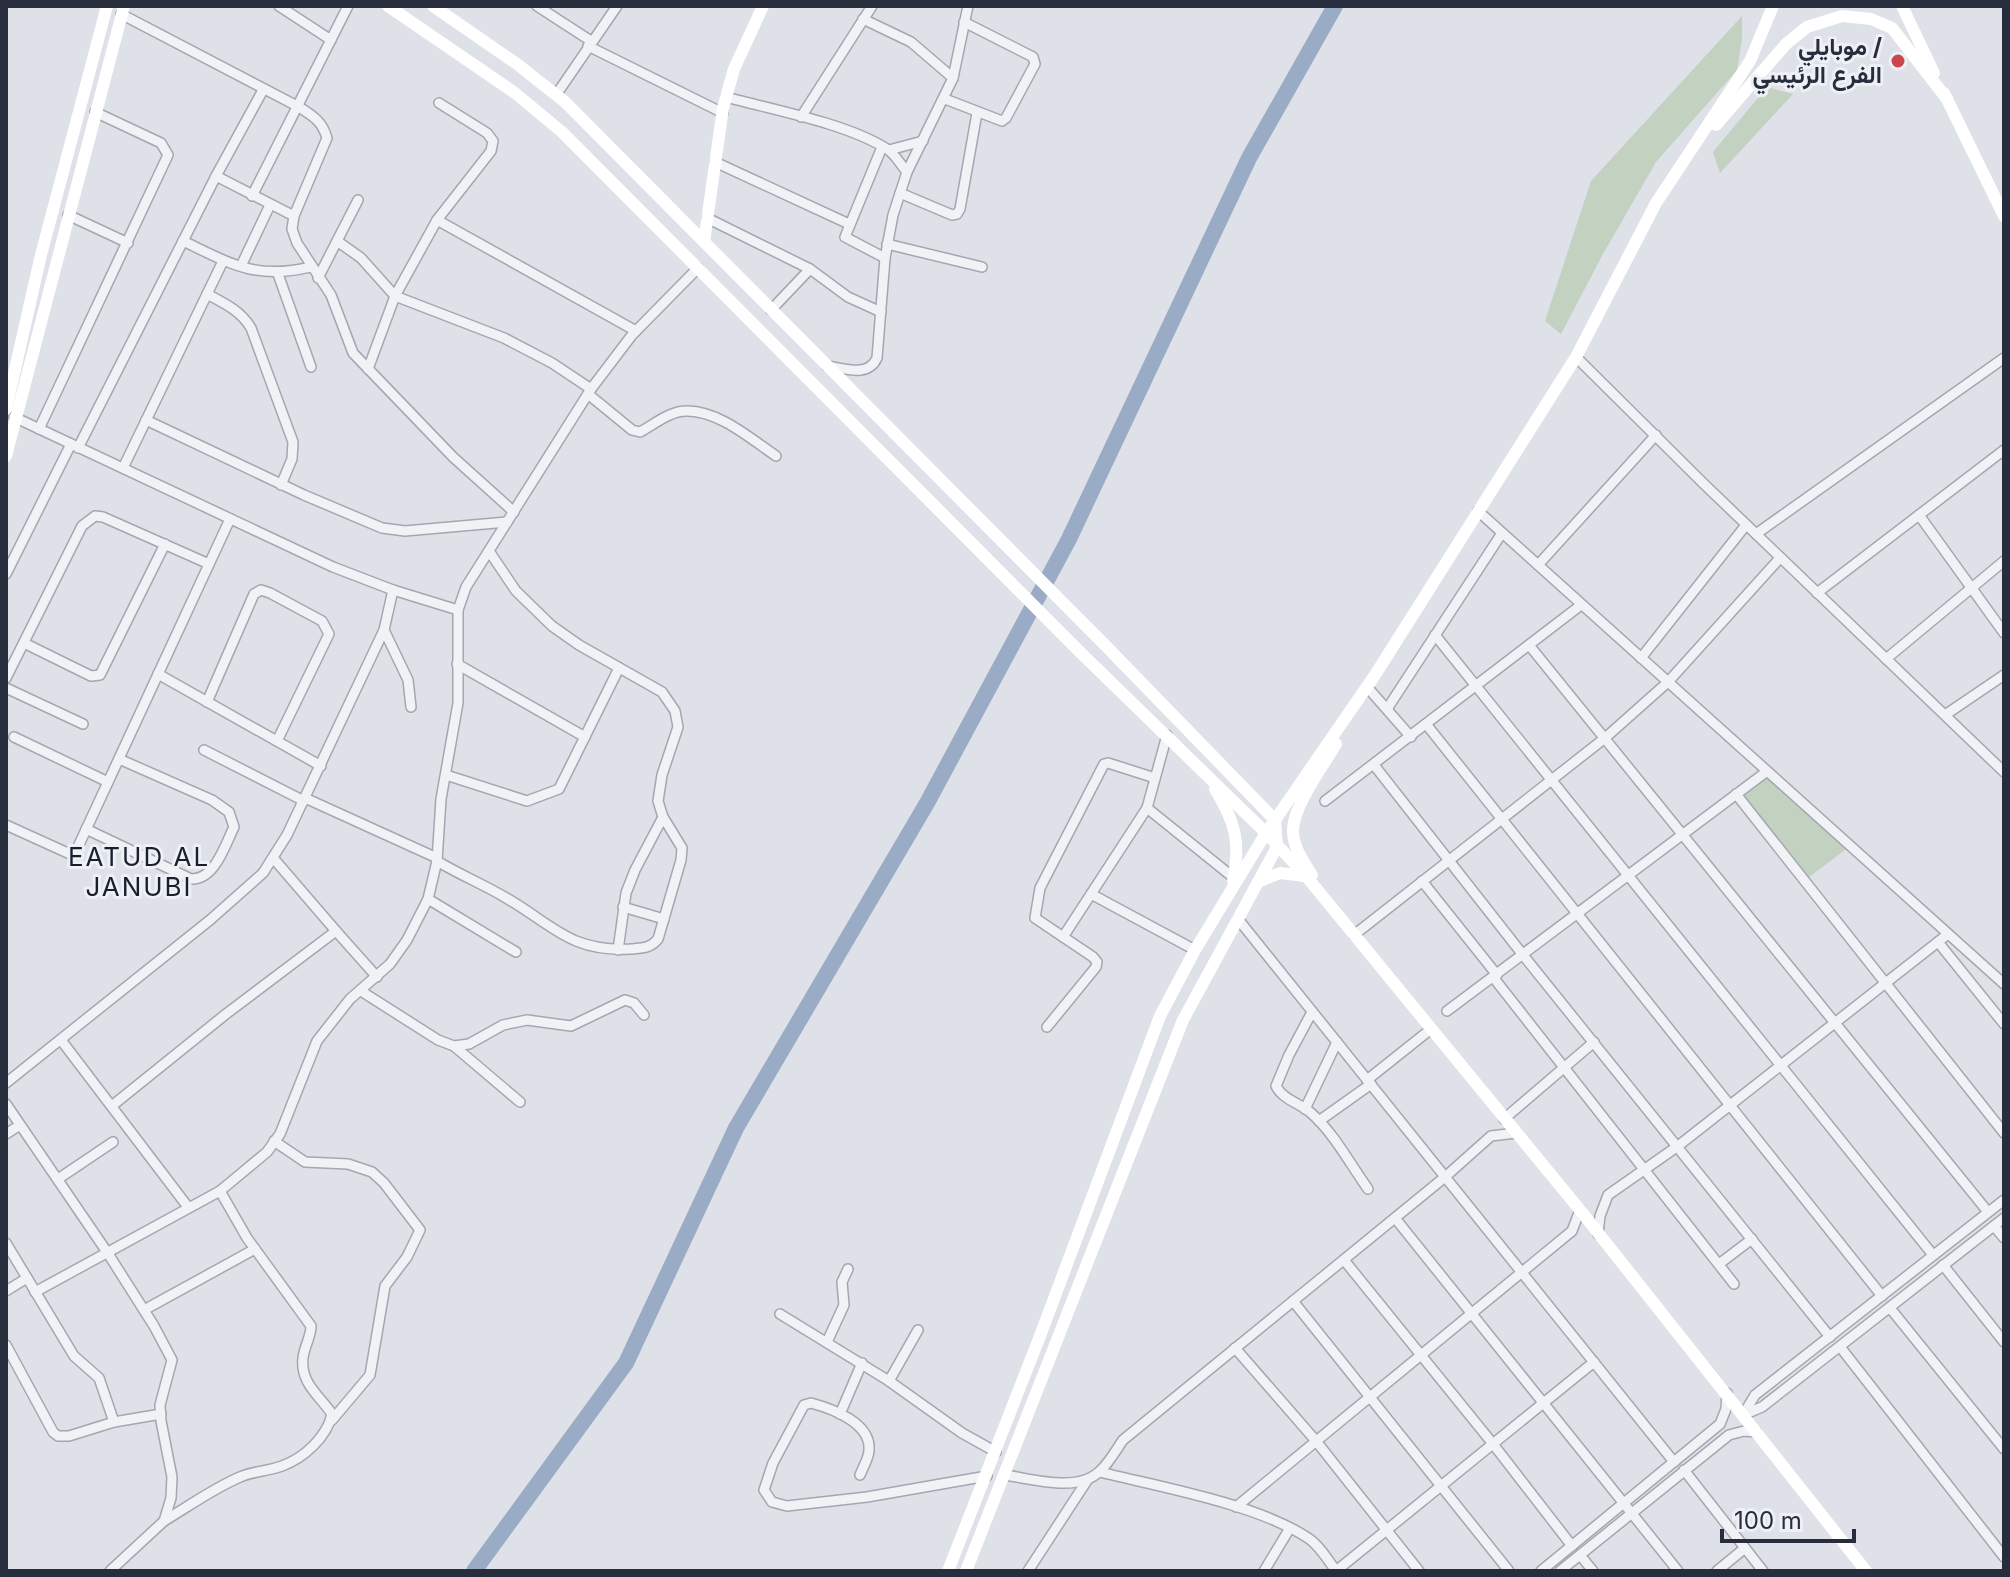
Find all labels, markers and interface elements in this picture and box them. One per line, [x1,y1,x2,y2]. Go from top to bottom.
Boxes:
place label: موبايلي / الفرع الرئيسي [1752,32,1882,95]
marker: موبايلي / الفرع الرئيسي [1889,52,1907,70]
district label: EATUD AL JANUBI [68,841,210,902]
scale bar [1722,1493,1854,1543]
text: 100 m [1734,1506,1802,1535]

